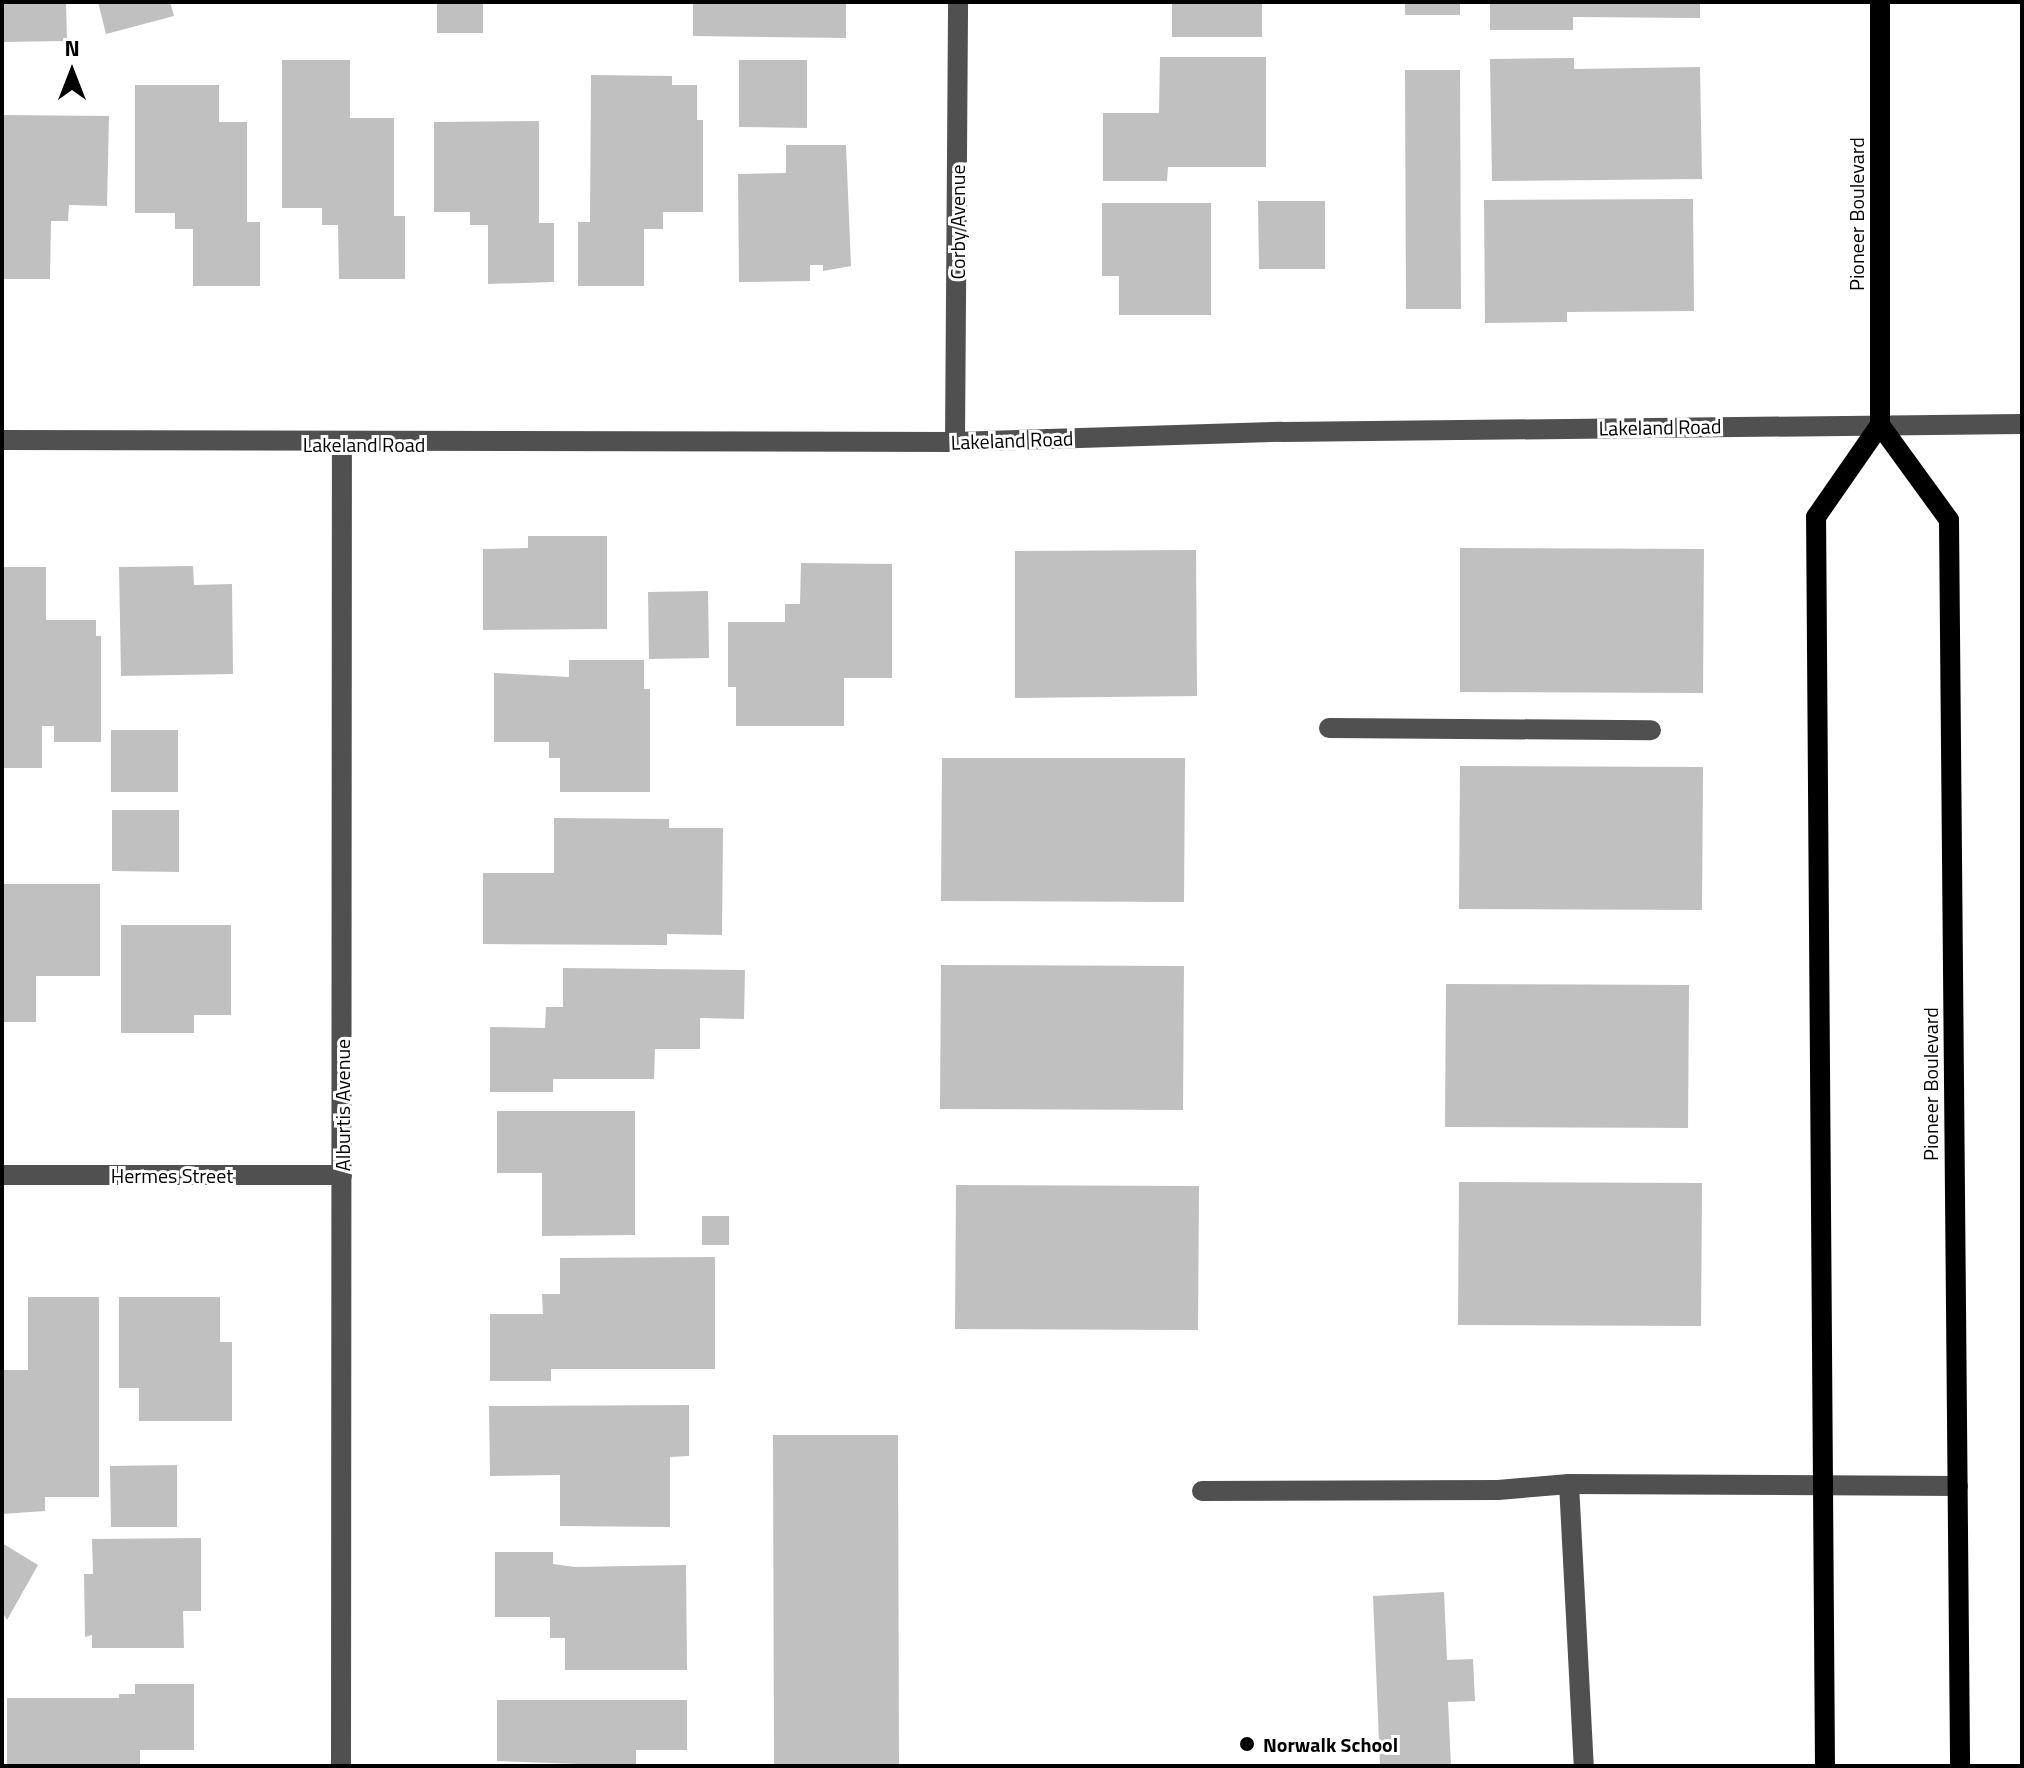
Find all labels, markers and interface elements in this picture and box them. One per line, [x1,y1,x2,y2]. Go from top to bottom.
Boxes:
text: N [64,31,80,65]
north arrow [32,32,112,112]
street label: Pioneer Boulevard [1844,137,1868,291]
street label: Corby Avenue [945,164,969,280]
street label: Lakeland Road [1598,414,1722,440]
street label: Lakeland Road [950,426,1074,454]
street label: Lakeland Road [303,432,425,456]
street label: Pioneer Boulevard [1918,1007,1942,1161]
street label: Alburtis Avenue [330,1039,354,1171]
street label: Hermes Street [111,1163,233,1187]
place label: Norwalk School [1263,1732,1398,1756]
marker: Norwalk School [1238,1735,1256,1753]

